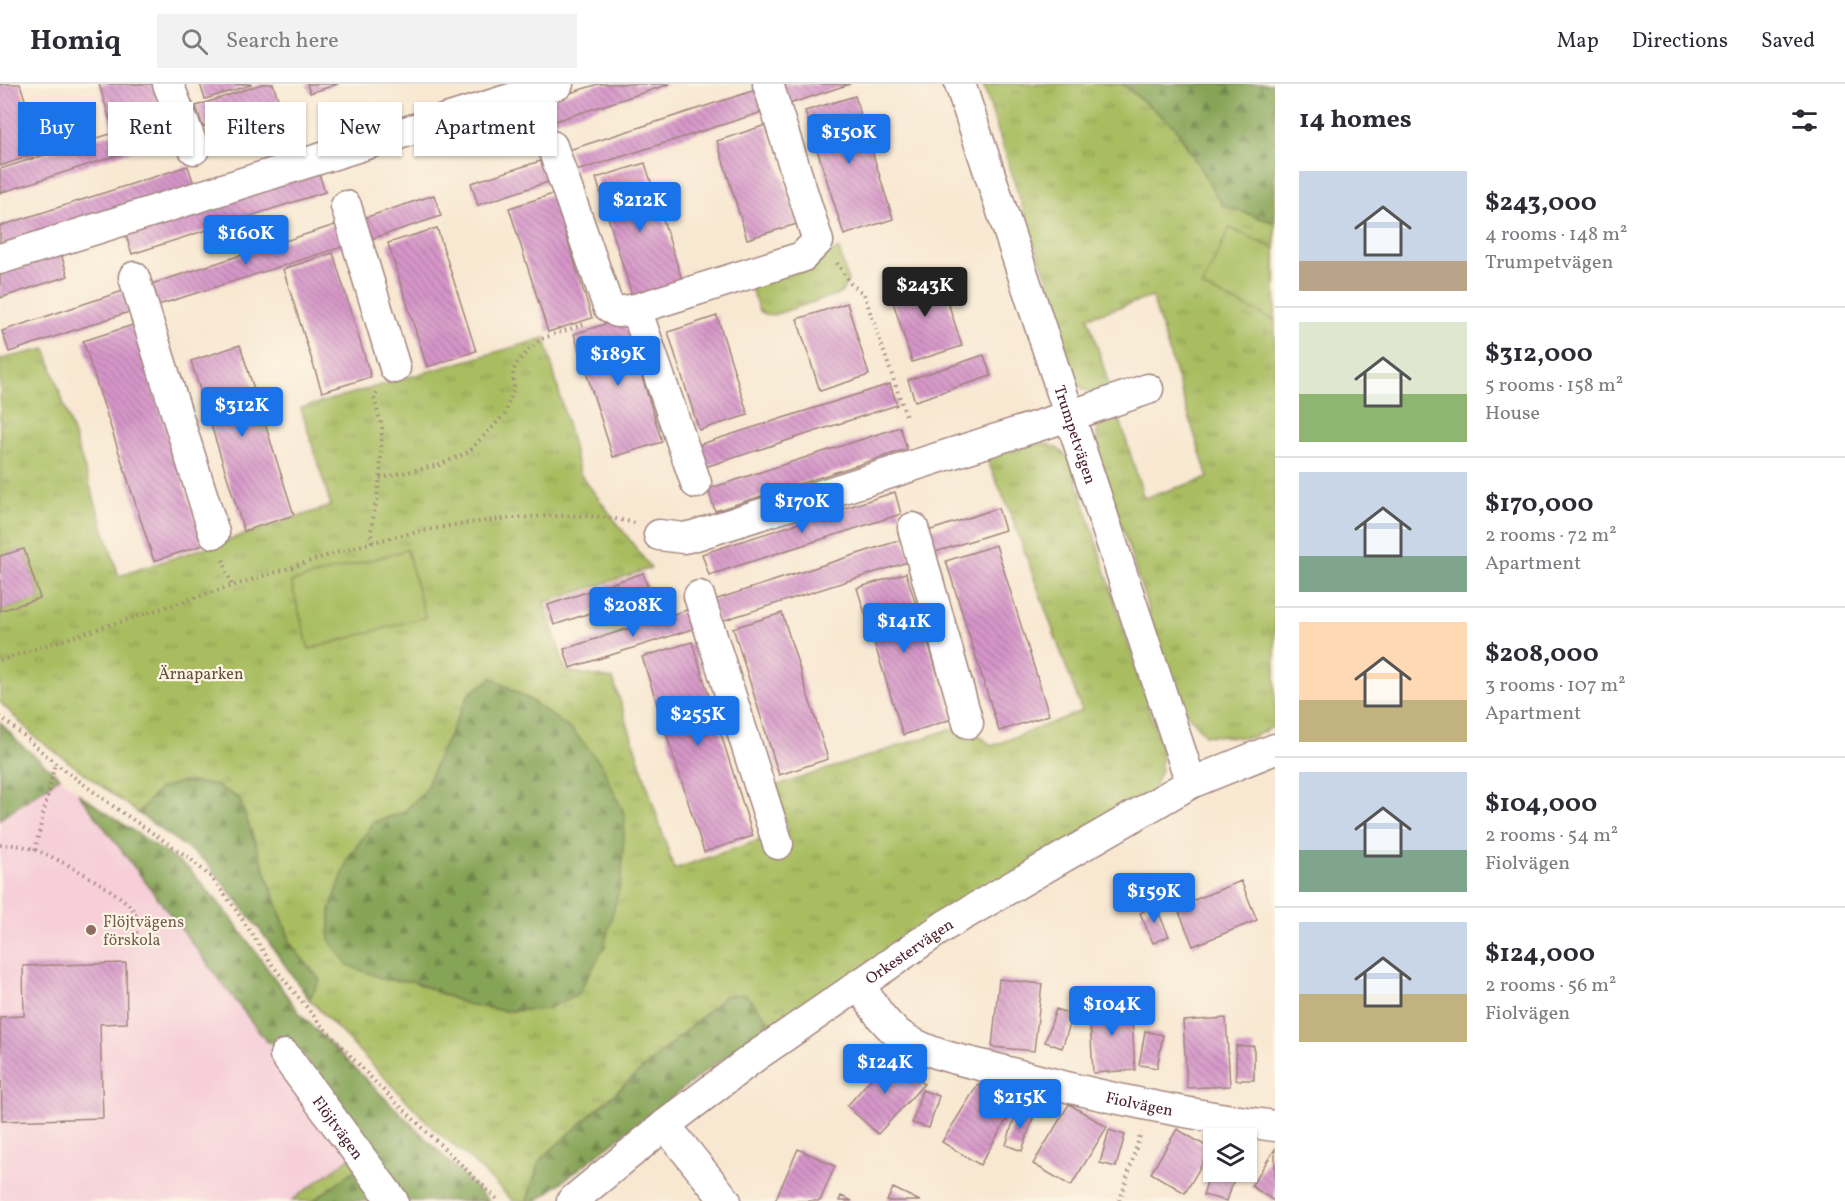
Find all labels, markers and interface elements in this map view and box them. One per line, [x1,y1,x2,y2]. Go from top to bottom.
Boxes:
search box [157,14,577,68]
text: Homiq [30,22,121,61]
icon: search [178,25,211,58]
text: Search here [226,26,339,57]
text: Map [1557,27,1599,56]
text: Directions [1632,27,1728,56]
text: Saved [1761,27,1815,56]
chip: Buy [18,102,96,156]
chip: Rent [108,102,193,156]
chip: Filters [205,102,306,156]
chip: New [318,102,402,156]
chip: Apartment [414,102,557,156]
text: 14 homes [1299,102,1412,138]
icon: filters [1788,104,1821,137]
pin: $150K [807,114,891,165]
text: $150K [821,119,877,147]
pin: $212K [598,182,682,233]
text: $243,000 [1485,185,1597,221]
text: $212K [613,187,667,215]
icon: home [1347,195,1419,267]
pin: $160K [204,215,288,266]
text: $160K [218,220,274,248]
text: 4 rooms · 148 m² [1485,221,1627,249]
text: Trumpetvägen [1485,249,1613,277]
pin: $243K [883,267,967,318]
text: $243K [896,272,954,300]
pin: $189K [576,336,660,387]
text: $312,000 [1485,336,1593,372]
text: $189K [590,341,646,369]
icon: home [1347,346,1419,418]
text: 5 rooms · 158 m² [1485,372,1623,400]
street label: Trumpetvägen [1047,383,1100,487]
pin: $312K [200,387,284,438]
text: $312K [215,392,269,420]
text: House [1485,400,1540,428]
pin: $170K [760,483,844,534]
text: $170,000 [1485,486,1594,522]
text: $170K [775,488,829,516]
icon: home [1347,496,1419,568]
text: 2 rooms · 72 m² [1485,522,1617,550]
text: Apartment [1485,550,1581,578]
pin: $208K [591,587,675,638]
text: $208K [603,592,663,620]
pin: $141K [862,603,946,654]
text: $141K [877,608,931,636]
text: $208,000 [1485,636,1599,672]
icon: home [1347,646,1419,718]
park label: Ärnaparken [159,664,243,686]
text: 3 rooms · 107 m² [1485,672,1626,700]
pin: $255K [656,696,740,747]
text: Apartment [1485,700,1581,728]
text: $255K [670,701,726,729]
text: $104,000 [1485,786,1597,822]
icon: home [1347,796,1419,868]
text: 2 rooms · 54 m² [1485,822,1618,850]
text: Fiolvägen [1485,850,1570,878]
pin: $159K [1112,873,1196,924]
text: $159K [1127,878,1181,906]
place label: Flöjtvägens förskola [103,912,184,952]
street label: Orkestervägen [861,914,958,990]
marker: Flöjtvägens förskola [84,923,98,937]
text: $124,000 [1485,936,1595,972]
icon: home [1347,946,1419,1018]
text: 2 rooms · 56 m² [1485,972,1616,1000]
pin: $104K [1070,986,1154,1037]
text: $104K [1083,991,1141,1019]
text: Fiolvägen [1485,1000,1570,1028]
pin: $124K [843,1044,927,1095]
text: $124K [857,1049,913,1077]
pin: $215K [978,1079,1062,1130]
text: $215K [993,1084,1047,1112]
street label: Fiolvägen [1103,1087,1175,1123]
street label: Flöjtvägen [306,1092,368,1165]
map controls [1203,1128,1257,1182]
button: layers [1203,1128,1257,1182]

